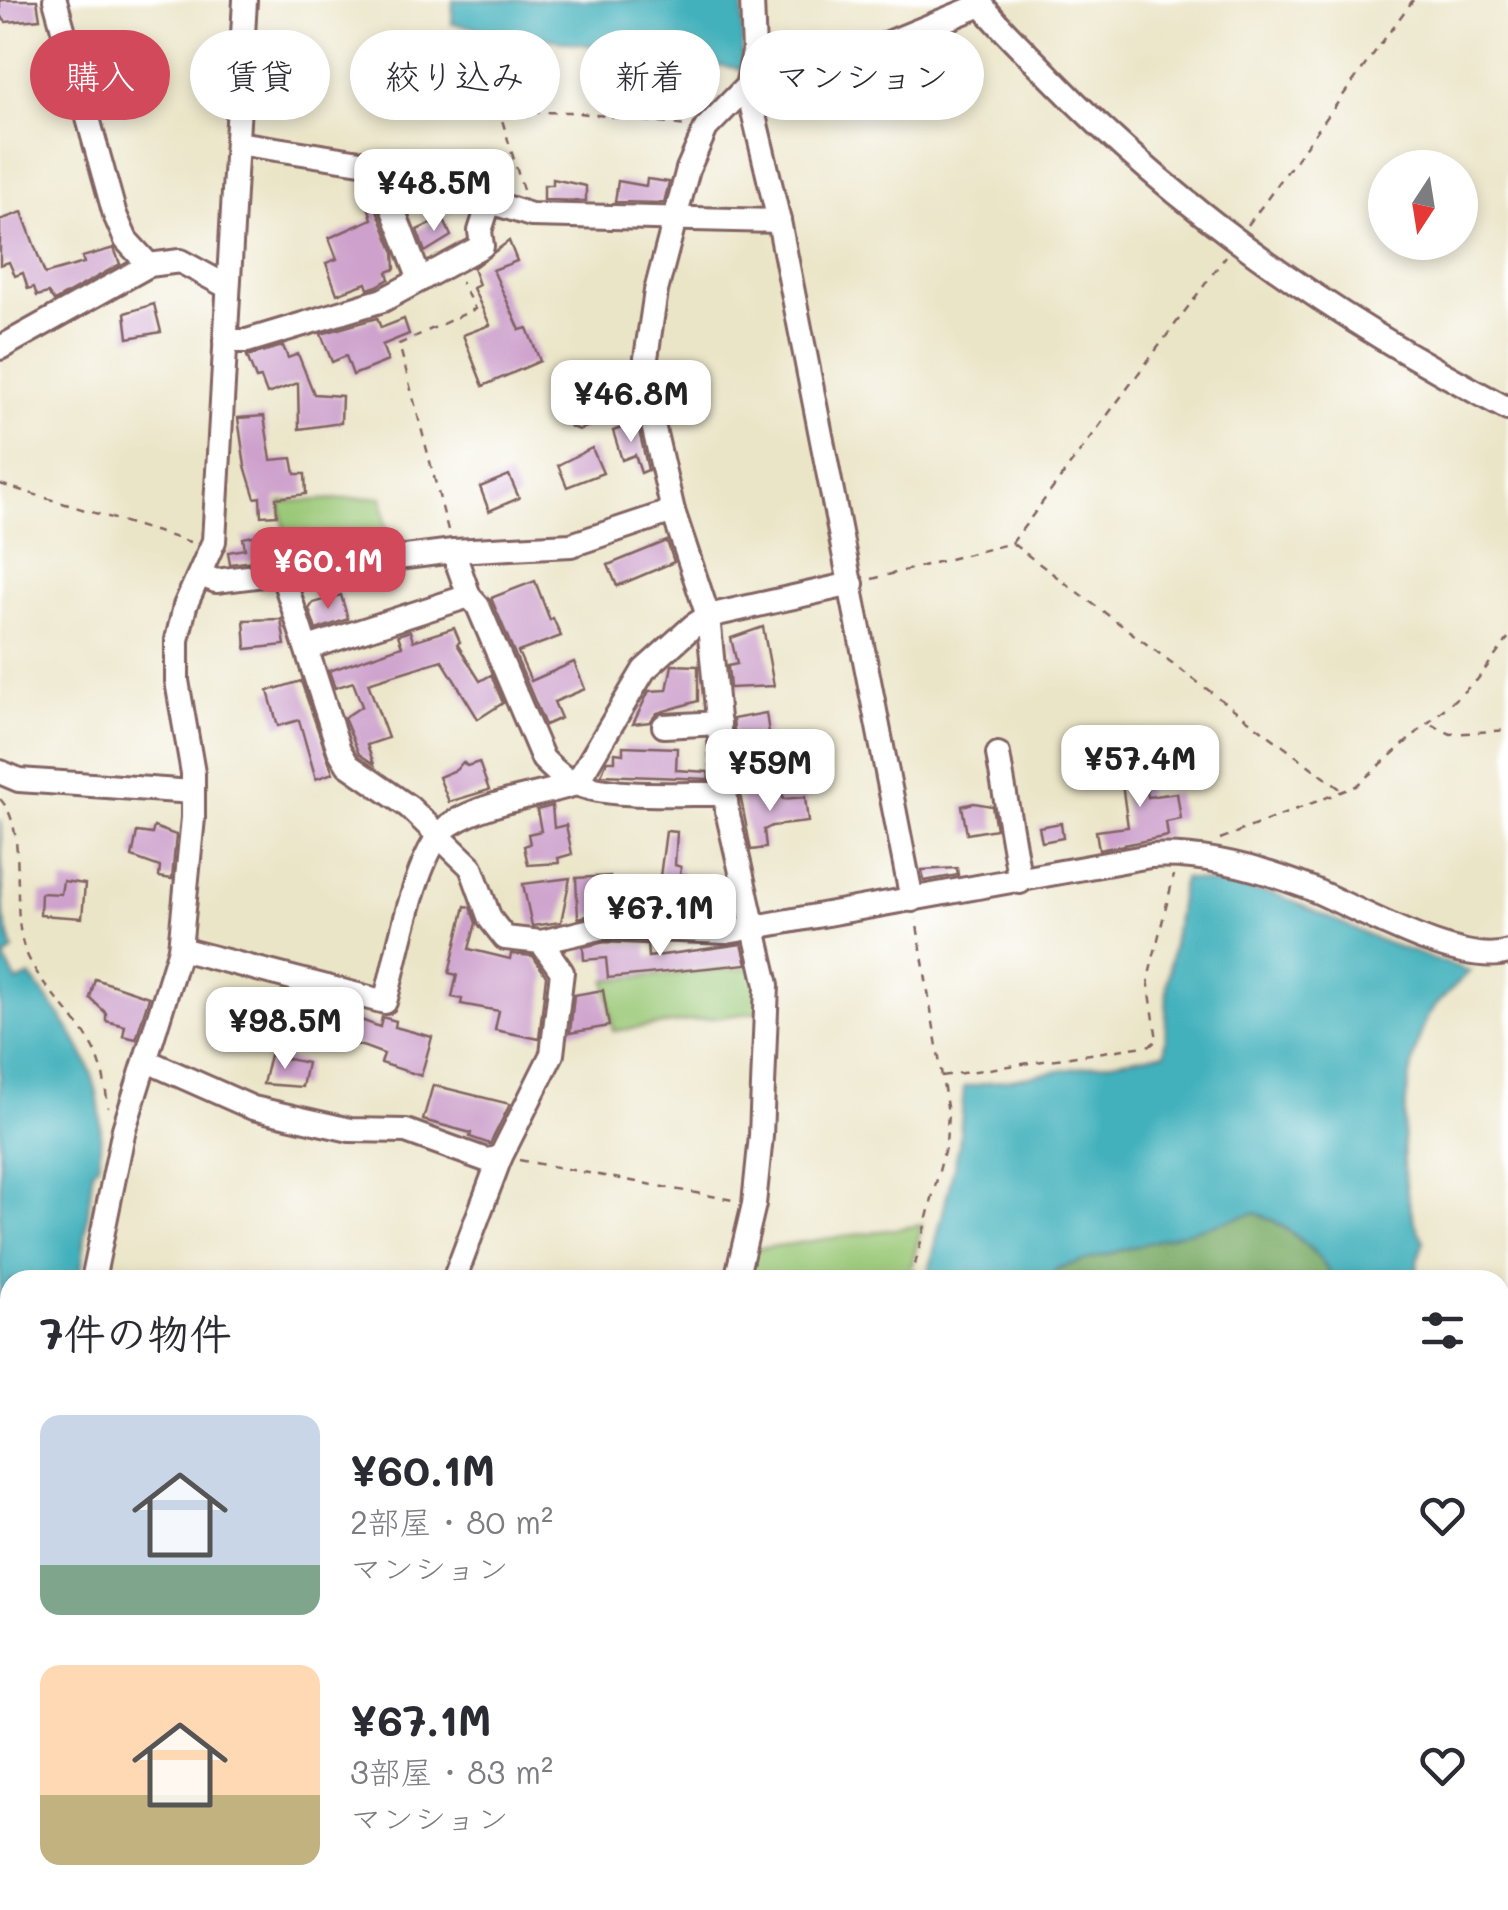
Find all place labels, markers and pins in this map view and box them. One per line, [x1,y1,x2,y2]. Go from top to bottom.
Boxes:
pin: ¥48.5M [353,149,515,234]
pin: ¥46.8M [550,360,712,445]
pin: ¥60.1M [247,527,409,612]
pin: ¥57.4M [1059,725,1221,810]
pin: ¥59M [711,729,829,814]
pin: ¥67.1M [579,874,741,959]
pin: ¥98.5M [204,987,366,1072]

